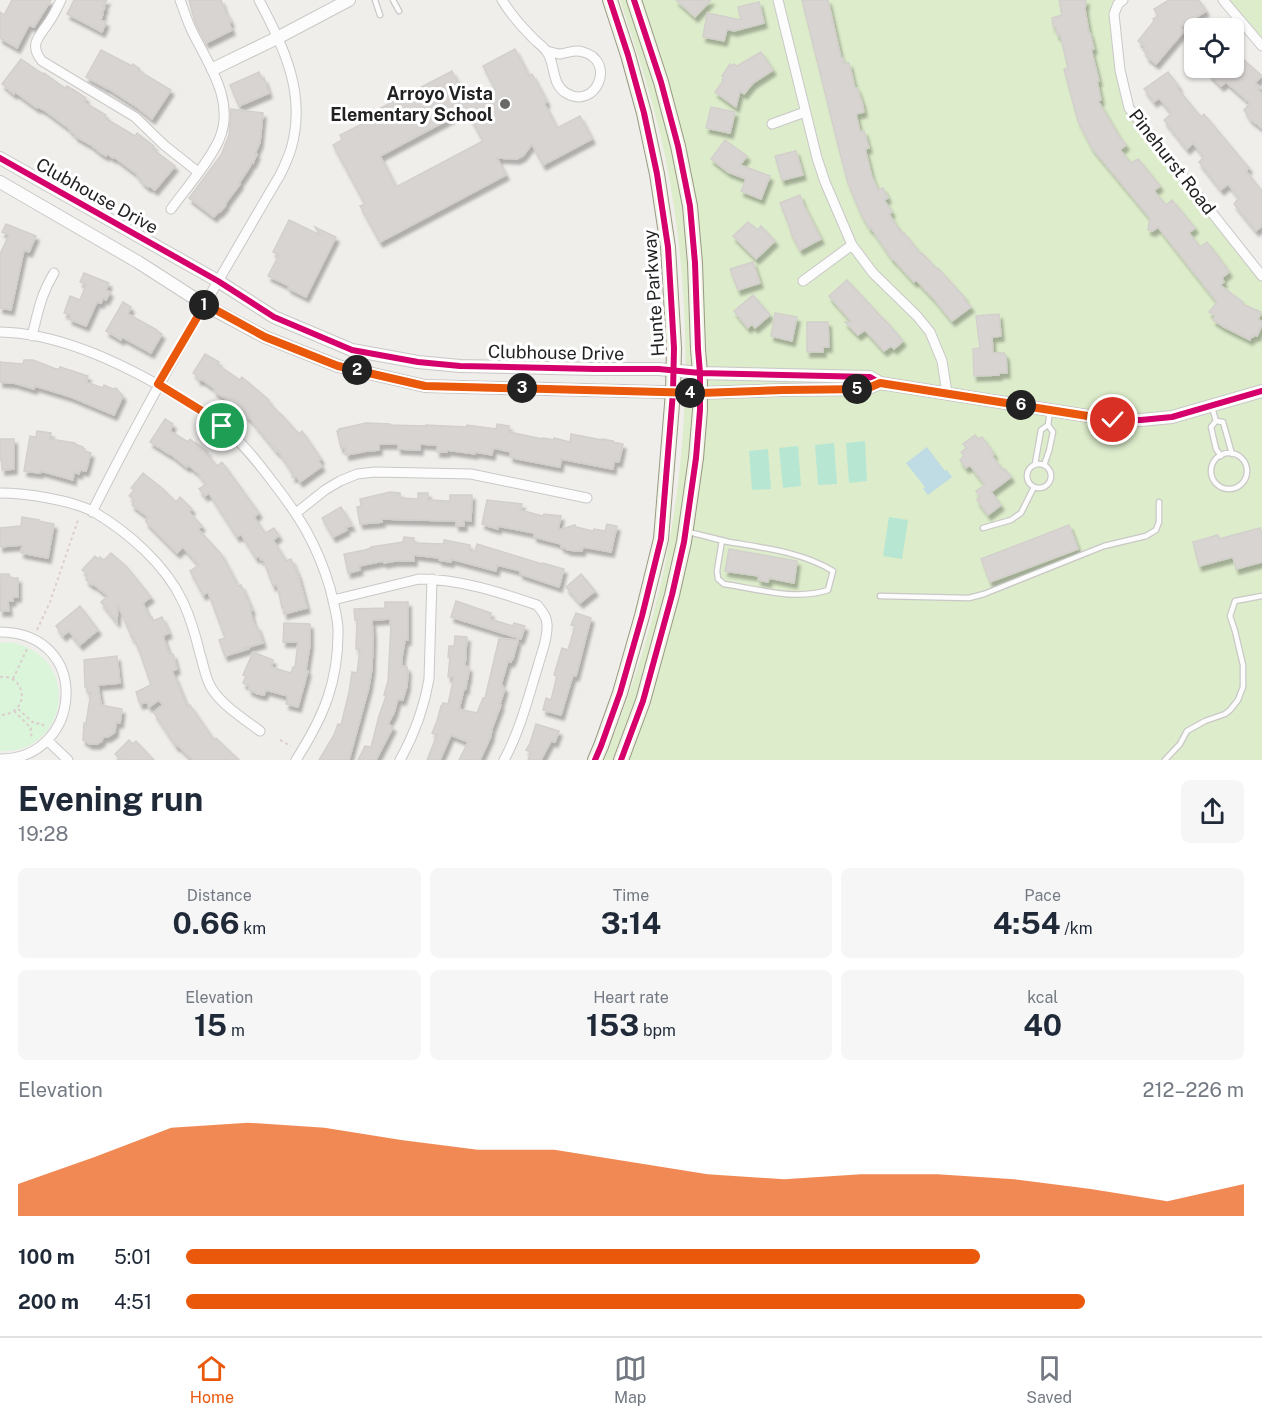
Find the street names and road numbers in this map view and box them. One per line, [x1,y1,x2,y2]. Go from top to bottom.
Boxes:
street label: Pinehurst Road [1125,105,1220,218]
street label: Clubhouse Drive [32,153,162,238]
street label: Hunte Parkway [639,228,668,357]
street label: Clubhouse Drive [488,341,624,364]

